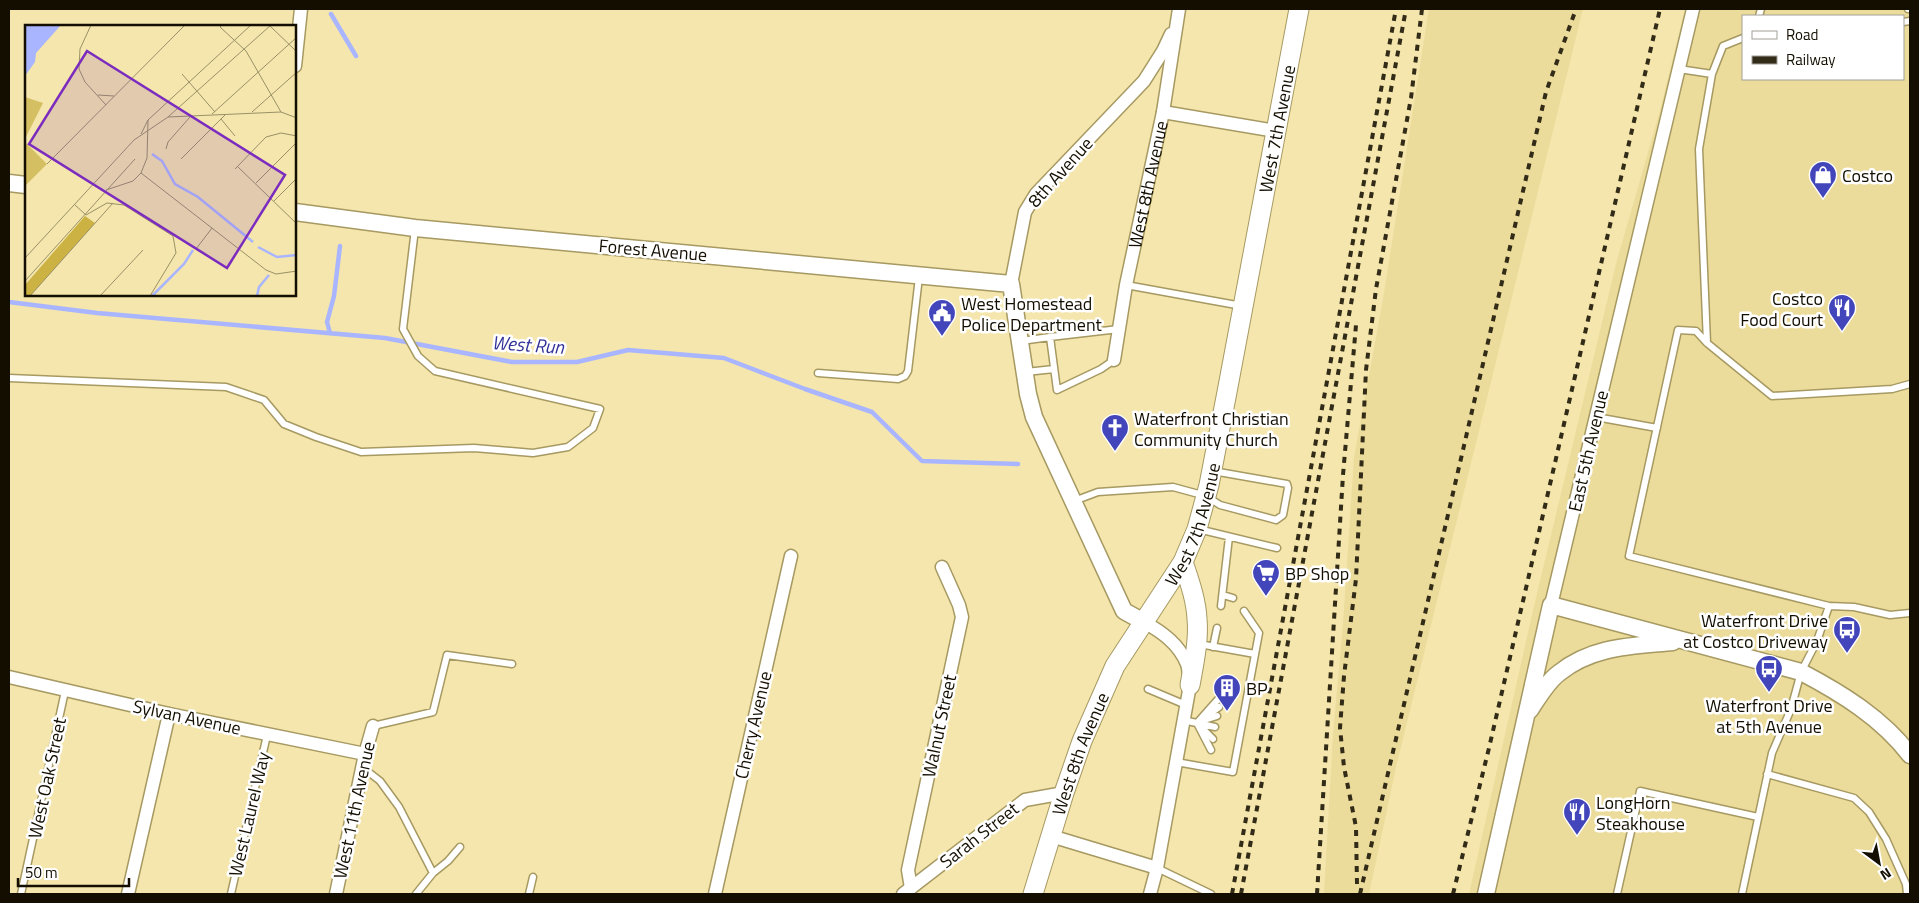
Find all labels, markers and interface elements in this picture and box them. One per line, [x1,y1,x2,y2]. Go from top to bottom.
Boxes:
legend [1742,15,1904,80]
text: Road [1786,23,1818,46]
inset map [25,25,296,296]
text: Railway [1786,48,1836,71]
street label: West 7th Avenue [1251,62,1302,195]
street label: West 8th Avenue [1121,118,1174,250]
street label: 8th Avenue [1021,131,1099,213]
shop icon: Costco [1808,160,1838,199]
place label: Costco [1842,162,1893,189]
street label: Forest Avenue [598,232,708,268]
place label: Costco Food Court [1740,285,1824,333]
place label: West Homestead Police Department [961,290,1102,338]
restaurant icon: Costco Food Court [1827,293,1857,332]
public building icon: West Homestead Police Department [927,298,957,337]
water label: West Run [491,327,566,361]
street label: East 5th Avenue [1561,388,1615,514]
place label: Waterfront Christian Community Church [1134,405,1289,453]
church icon: Waterfront Christian Community Church [1100,413,1130,452]
street label: West 7th Avenue [1158,460,1227,591]
supermarket icon: BP Shop [1251,558,1281,597]
place label: BP Shop [1285,560,1349,587]
place label: Waterfront Drive at Costco Driveway [1683,607,1828,655]
bus stop icon: Waterfront Drive at Costco Driveway [1832,615,1862,654]
bus stop icon: Waterfront Drive at 5th Avenue [1754,654,1784,693]
street label: Cherry Avenue [727,668,779,782]
street label: Walnut Street [915,671,963,780]
building icon: BP [1212,673,1242,712]
place label: BP [1246,675,1268,702]
street label: West 8th Avenue [1044,688,1115,818]
street label: Sylvan Avenue [130,692,244,742]
place label: Waterfront Drive at 5th Avenue [1705,692,1833,740]
street label: West Oak Street [21,714,73,841]
street label: West 11th Avenue [326,739,382,881]
street label: West Laurel Way [222,749,277,879]
place label: LongHorn Steakhouse [1596,789,1685,837]
street label: Sarah Street [934,795,1025,875]
restaurant icon: LongHorn Steakhouse [1562,797,1592,836]
north arrow [1854,838,1904,888]
scale bar [18,856,129,888]
text: 50 m [25,861,58,884]
text: N [1876,863,1896,886]

